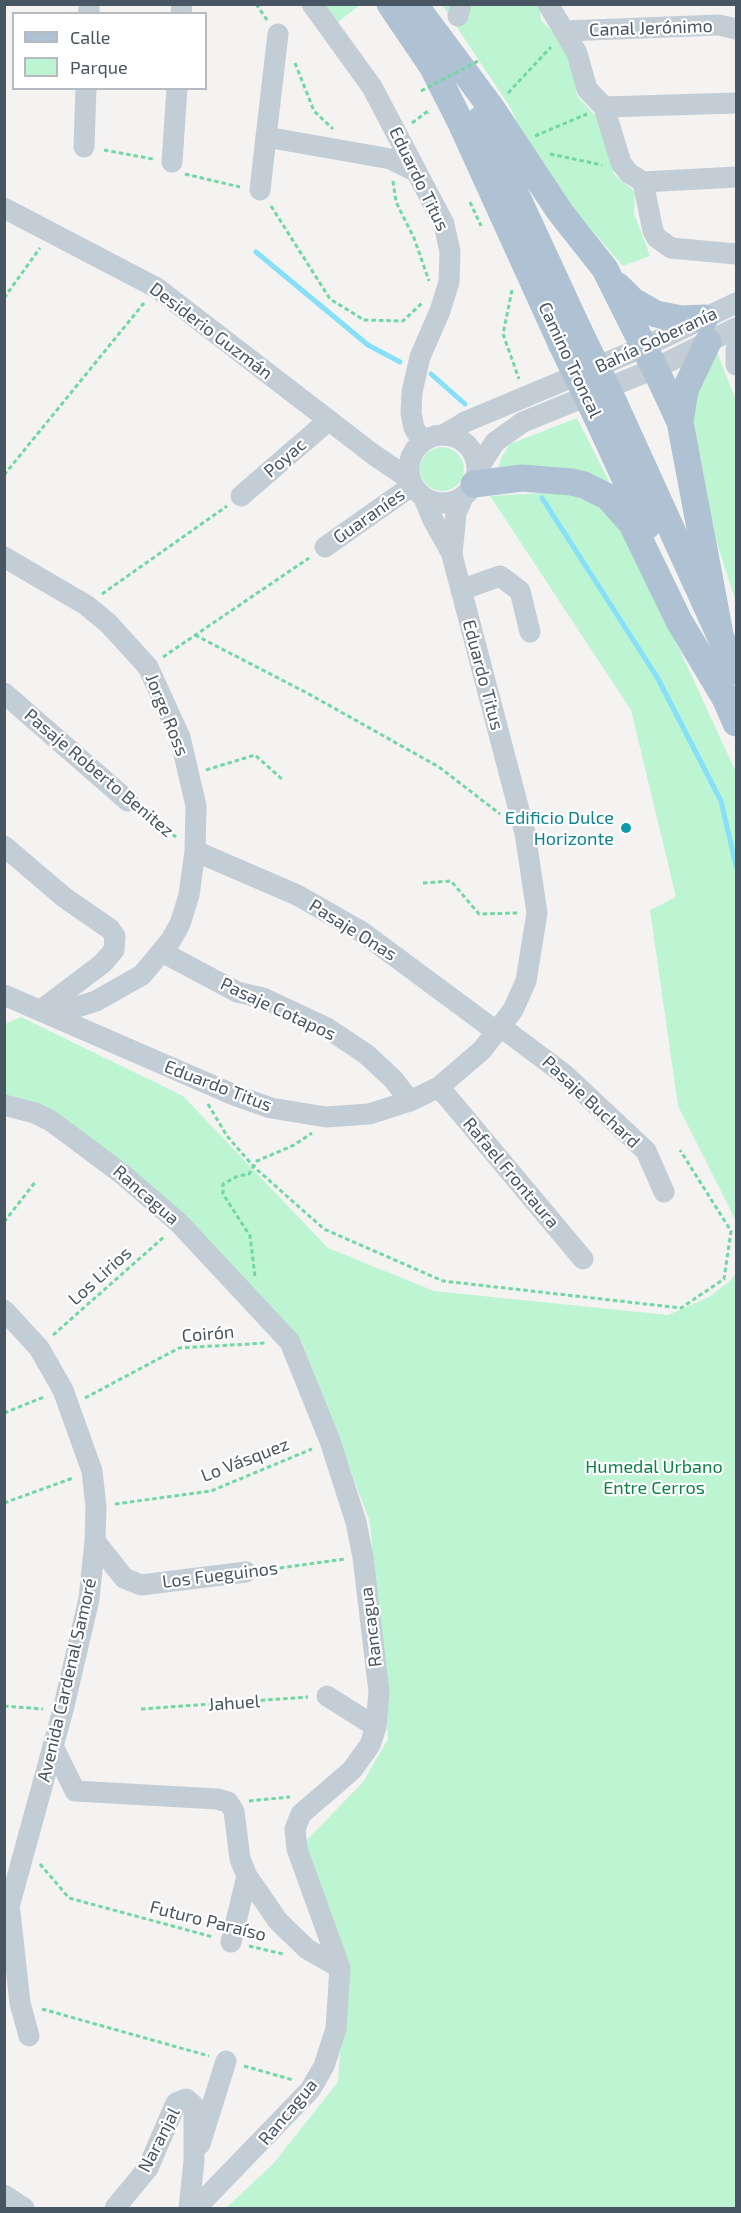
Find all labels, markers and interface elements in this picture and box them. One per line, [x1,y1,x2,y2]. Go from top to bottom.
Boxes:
legend [12,12,207,90]
street label: Canal Jerónimo [589,15,713,41]
text: Calle [70,26,111,48]
text: Parque [70,56,128,78]
street label: Eduardo Titus [384,123,454,235]
street label: Desiderio Guzmán [145,278,277,384]
street label: Camino Troncal [534,299,606,421]
street label: Bahía Soberanía [592,302,720,378]
street label: Poyac [260,434,310,482]
street label: Guaraníes [329,484,409,548]
street label: Eduardo Titus [458,617,508,733]
street label: Jorge Ross [141,671,193,759]
street label: Pasaje Roberto Benitez [20,704,178,842]
place label: Edificio Dulce Horizonte [505,807,614,850]
marker: Edificio Dulce Horizonte [619,821,633,835]
street label: Pasaje Onas [305,895,401,965]
street label: Pasaje Cotapos [217,973,339,1045]
street label: Pasaje Buchard [538,1051,644,1153]
street label: Eduardo Titus [161,1056,275,1116]
street label: Rafael Frontaura [458,1113,564,1233]
street label: Rancagua [109,1160,183,1230]
street label: Los Lirios [64,1242,136,1310]
street label: Coirón [181,1321,235,1347]
street label: Lo Vásquez [198,1433,292,1487]
park label: Humedal Urbano Entre Cerros [585,1456,723,1498]
street label: Los Fueguinos [161,1557,279,1593]
street label: Avenida Cardenal Samoré [33,1576,101,1784]
street label: Rancagua [355,1586,387,1668]
street label: Jahuel [207,1690,261,1716]
street label: Futuro Paraíso [147,1896,269,1946]
street label: Rancagua [254,2074,322,2150]
street label: Naranjal [134,2104,184,2176]

